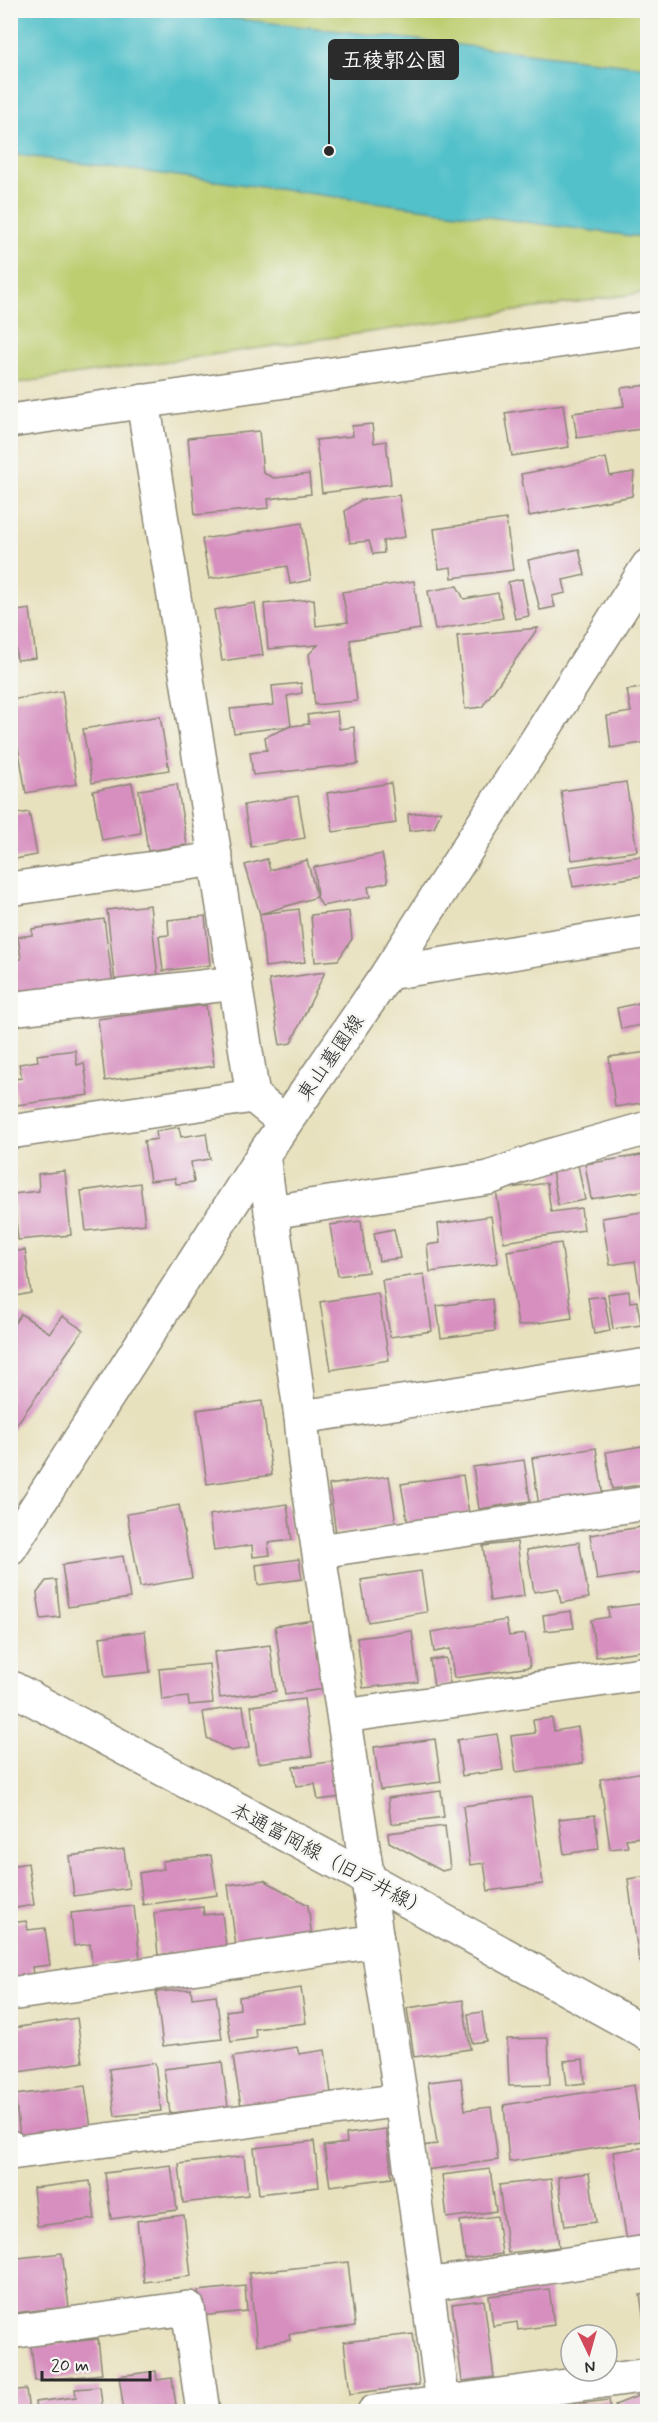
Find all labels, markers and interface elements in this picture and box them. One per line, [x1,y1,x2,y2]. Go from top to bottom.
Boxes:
callout: 五稜郭公園 [329,40,458,79]
text: 五稜郭公園 [342,47,447,75]
street label: 東山墓園線 [291,1009,371,1107]
street label: 本通富岡線（旧戸井線） [226,1797,433,1924]
north arrow [559,2323,619,2383]
scale bar [42,2344,150,2382]
text: 20 m [51,2354,89,2378]
text: N [584,2356,596,2377]

